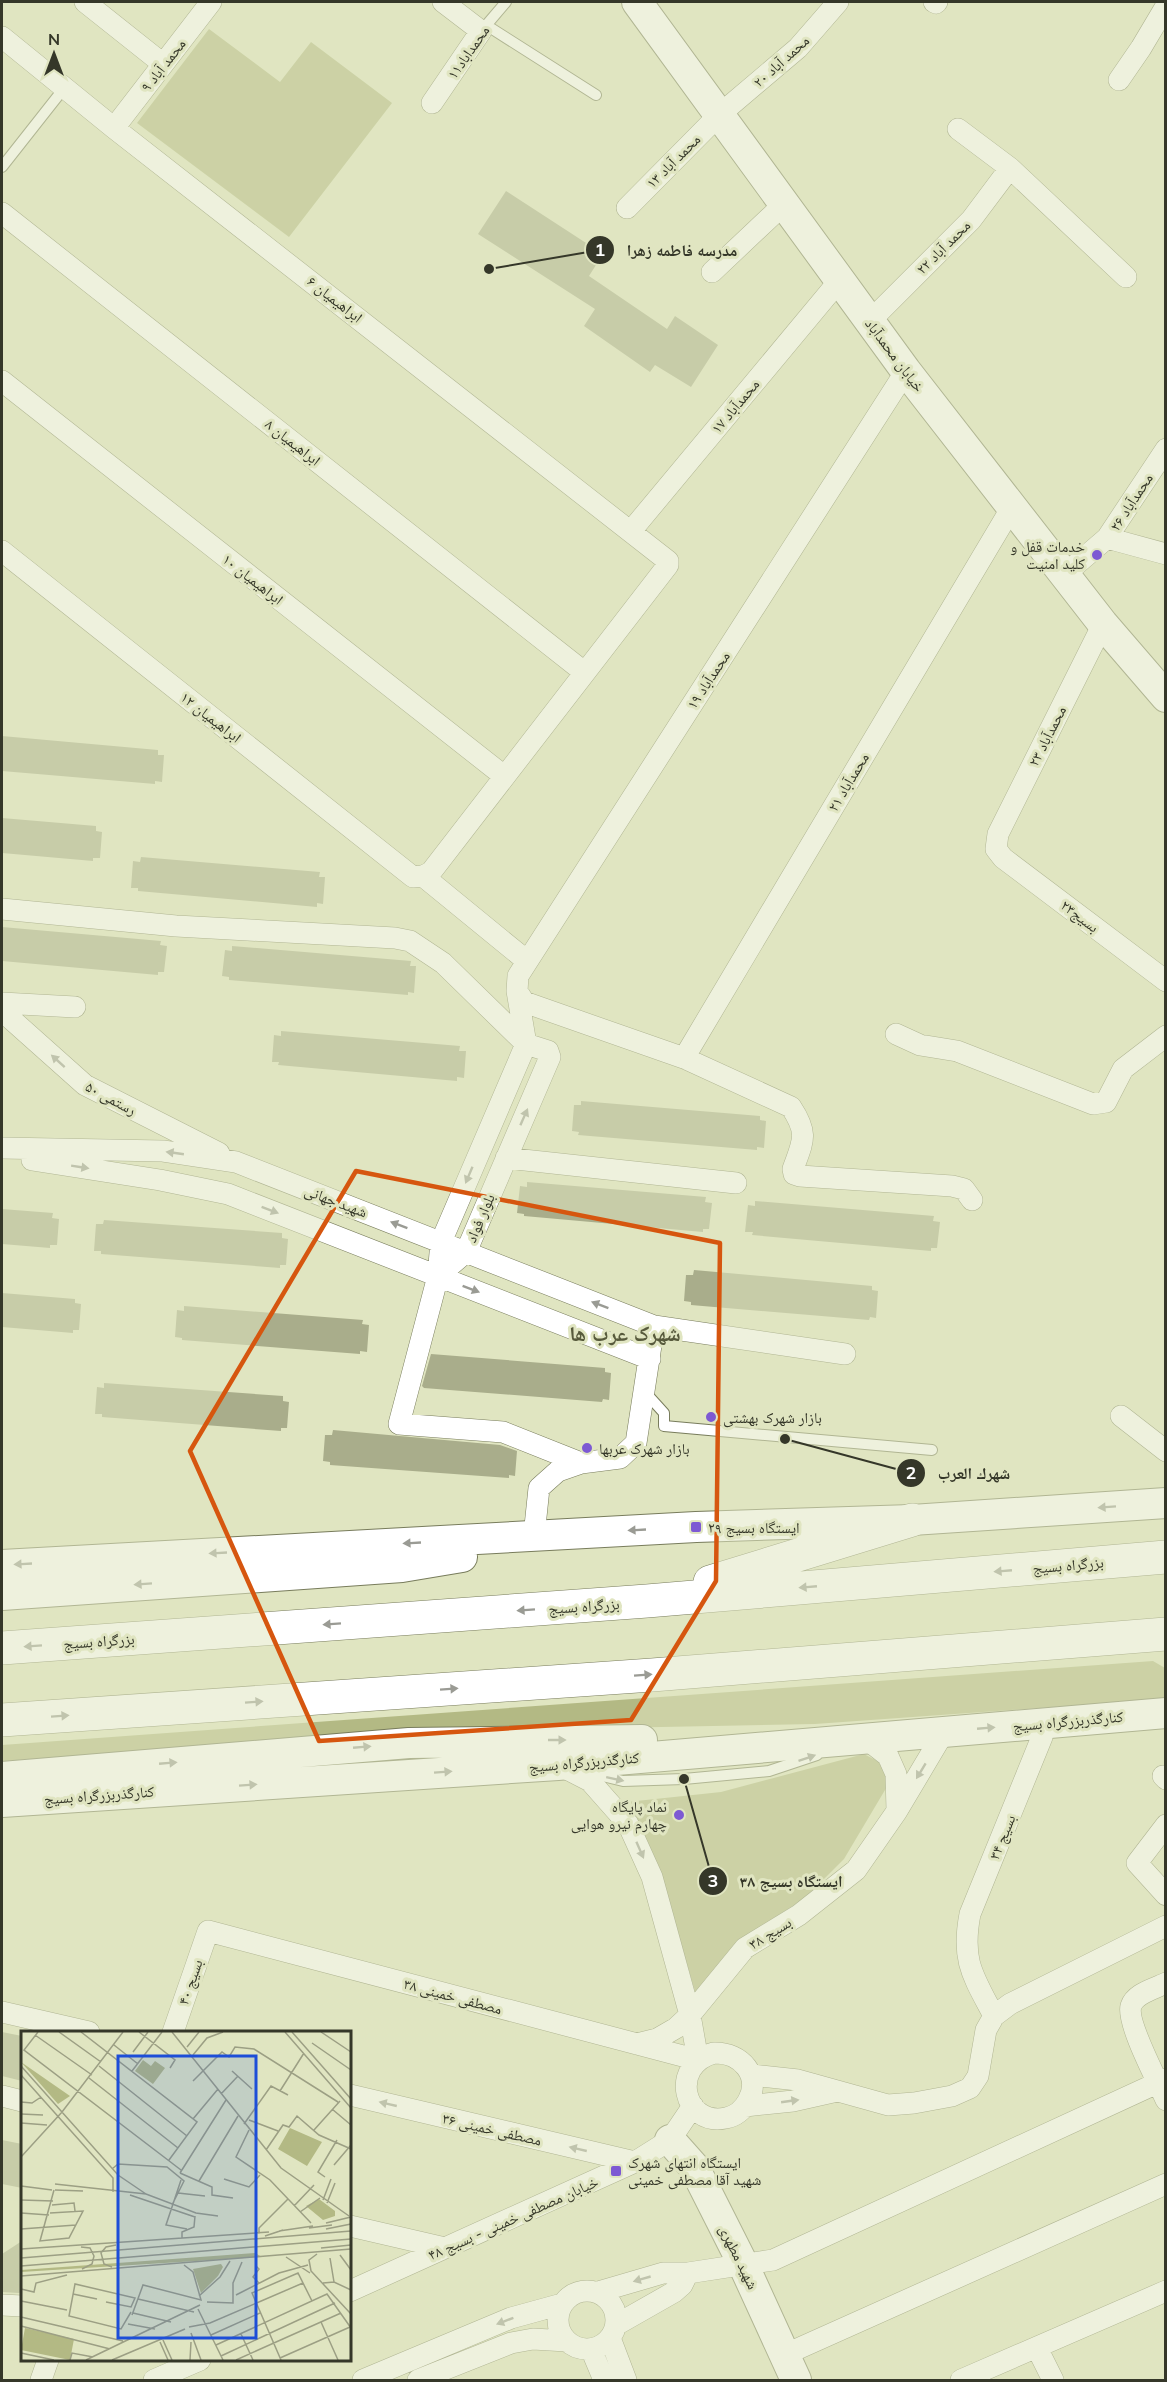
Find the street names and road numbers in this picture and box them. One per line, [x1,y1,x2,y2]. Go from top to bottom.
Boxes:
street label: محمداباد۱۱ [443,21,493,83]
street label: محمد آباد ۲۰ [749,31,813,91]
street label: محمد آباد ۹ [136,34,190,95]
street label: محمد آباد ۱۳ [642,130,704,192]
street label: محمد آباد ۲۲ [912,216,974,278]
street label: ابراهیمیان ۶ [303,271,367,327]
street label: خیابان محمدآباد [860,314,929,397]
street label: محمدآباد ۱۷ [707,375,763,437]
street label: ابراهیمیان ۸ [261,414,325,470]
street label: محمدآباد ۲۶ [1105,469,1157,535]
street label: ابراهیمیان ۱۰ [218,549,287,609]
street label: محمدآباد ۱۹ [682,647,734,713]
street label: ابراهیمیان ۱۲ [176,687,245,747]
street label: محمدآباد ۲۳ [1024,702,1070,769]
street label: محمدآباد ۲۱ [823,749,873,815]
street label: بسیج۲۳ [1057,895,1103,937]
street label: رستمی ۵۰ [82,1077,140,1120]
street label: شهید جهانی [302,1180,370,1223]
street label: بلوار فواد [461,1191,499,1245]
street label: بزرگراه بسیج [1032,1552,1104,1579]
street label: بزرگراه بسیج [548,1594,620,1619]
street label: بزرگراه بسیج [63,1629,135,1654]
street label: کنارگذربزرگراه بسیج [1012,1707,1124,1736]
street label: کنارگذربزرگراه بسیج [528,1748,640,1777]
street label: کنارگذربزرگراه بسیج [43,1782,155,1809]
street label: بسیج ۳۴ [984,1812,1021,1863]
street label: بسیج ۳۸ [745,1913,795,1954]
street label: بسیج ۴۰ [173,1957,208,2008]
street label: مصطفی خمینی ۳۸ [401,1974,504,2019]
street label: مصطفی خمینی ۳۶ [440,2108,544,2151]
street label: خیابان مصطفی خمینی - بسیج ۴۸ [425,2172,602,2265]
street label: شهید مطهری [714,2222,763,2293]

